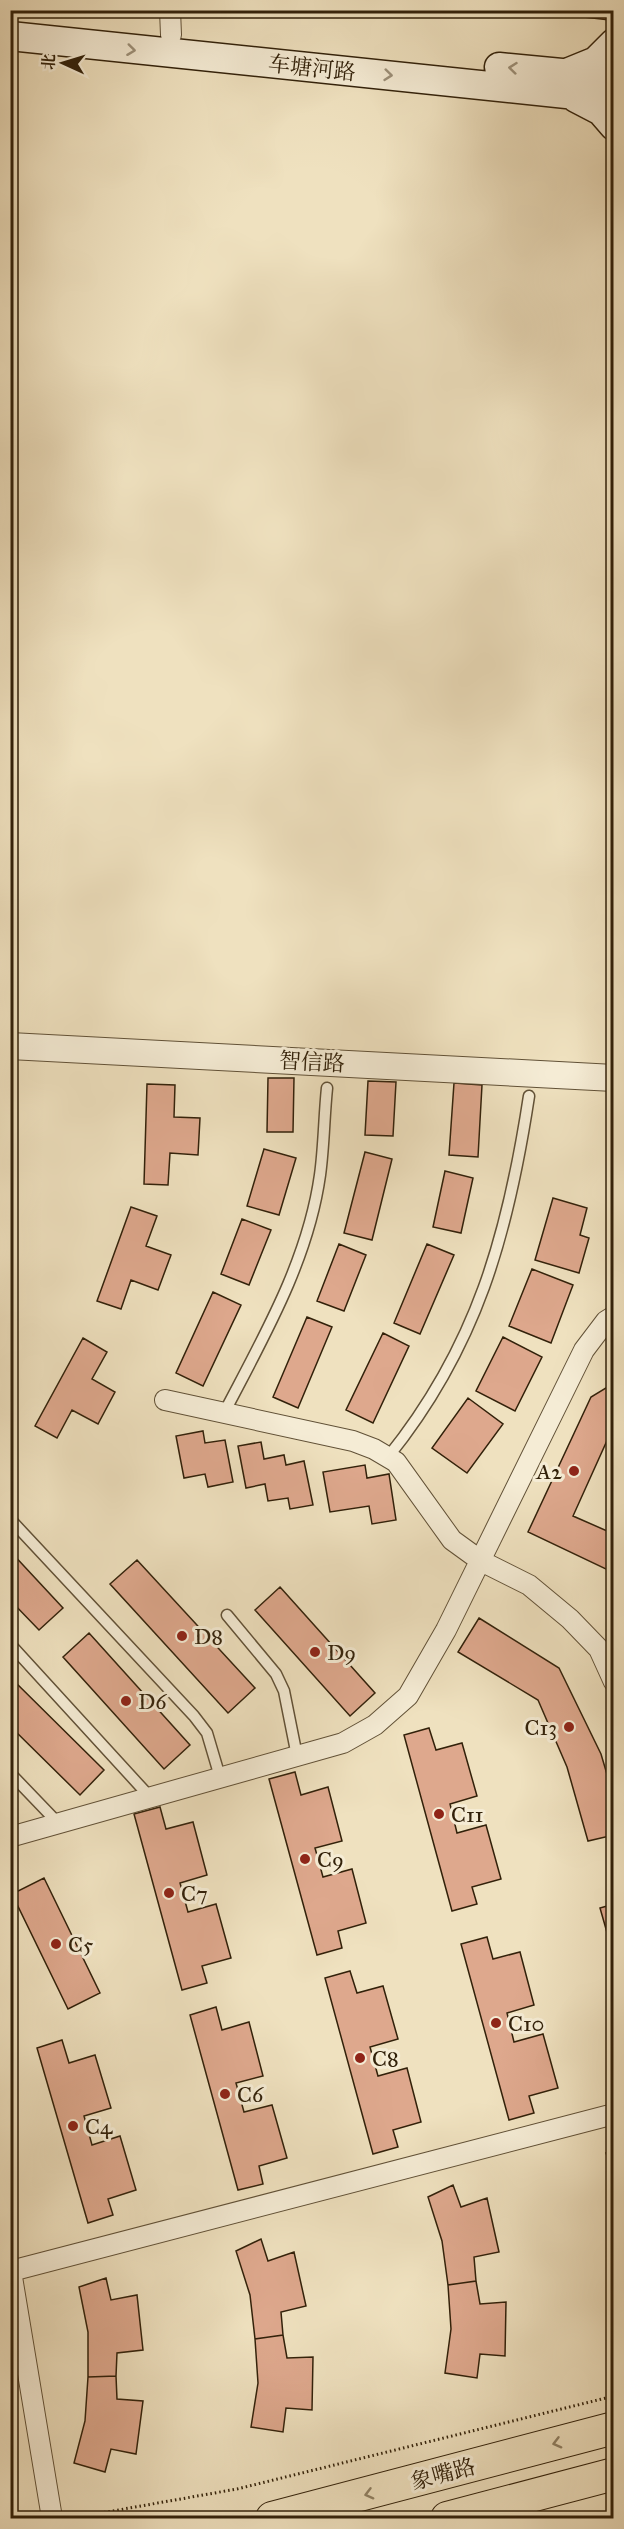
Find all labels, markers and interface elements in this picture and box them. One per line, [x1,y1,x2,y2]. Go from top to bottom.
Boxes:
north arrow [33,33,93,93]
one-way arrow [127,43,136,55]
street label: 车塘河路 [267,50,357,86]
text: 北 [38,53,59,71]
one-way arrow [509,62,518,75]
one-way arrow [383,68,392,81]
street label: 智信路 [278,1047,346,1077]
place label: A2 [535,1458,562,1485]
marker: A2 [567,1464,581,1478]
place label: D8 [194,1623,223,1650]
marker: D8 [175,1629,189,1643]
place label: D9 [327,1639,356,1666]
marker: D9 [308,1645,322,1659]
place label: D6 [138,1688,167,1715]
marker: D6 [119,1694,133,1708]
place label: C13 [525,1714,557,1741]
marker: C13 [562,1720,576,1734]
place label: C11 [451,1801,483,1828]
marker: C11 [432,1807,446,1821]
place label: C9 [317,1846,344,1873]
marker: C9 [298,1852,312,1866]
place label: C7 [181,1880,208,1907]
marker: C7 [162,1886,176,1900]
place label: C5 [68,1931,93,1958]
marker: C5 [49,1937,63,1951]
place label: C10 [508,2010,544,2037]
marker: C10 [489,2016,503,2030]
place label: C8 [372,2045,399,2072]
marker: C8 [353,2051,367,2065]
place label: C6 [237,2081,264,2108]
marker: C6 [218,2087,232,2101]
place label: C4 [85,2113,113,2140]
marker: C4 [66,2119,80,2133]
one-way arrow [552,2436,563,2448]
street label: 象嘴路 [408,2452,478,2496]
one-way arrow [364,2486,374,2499]

